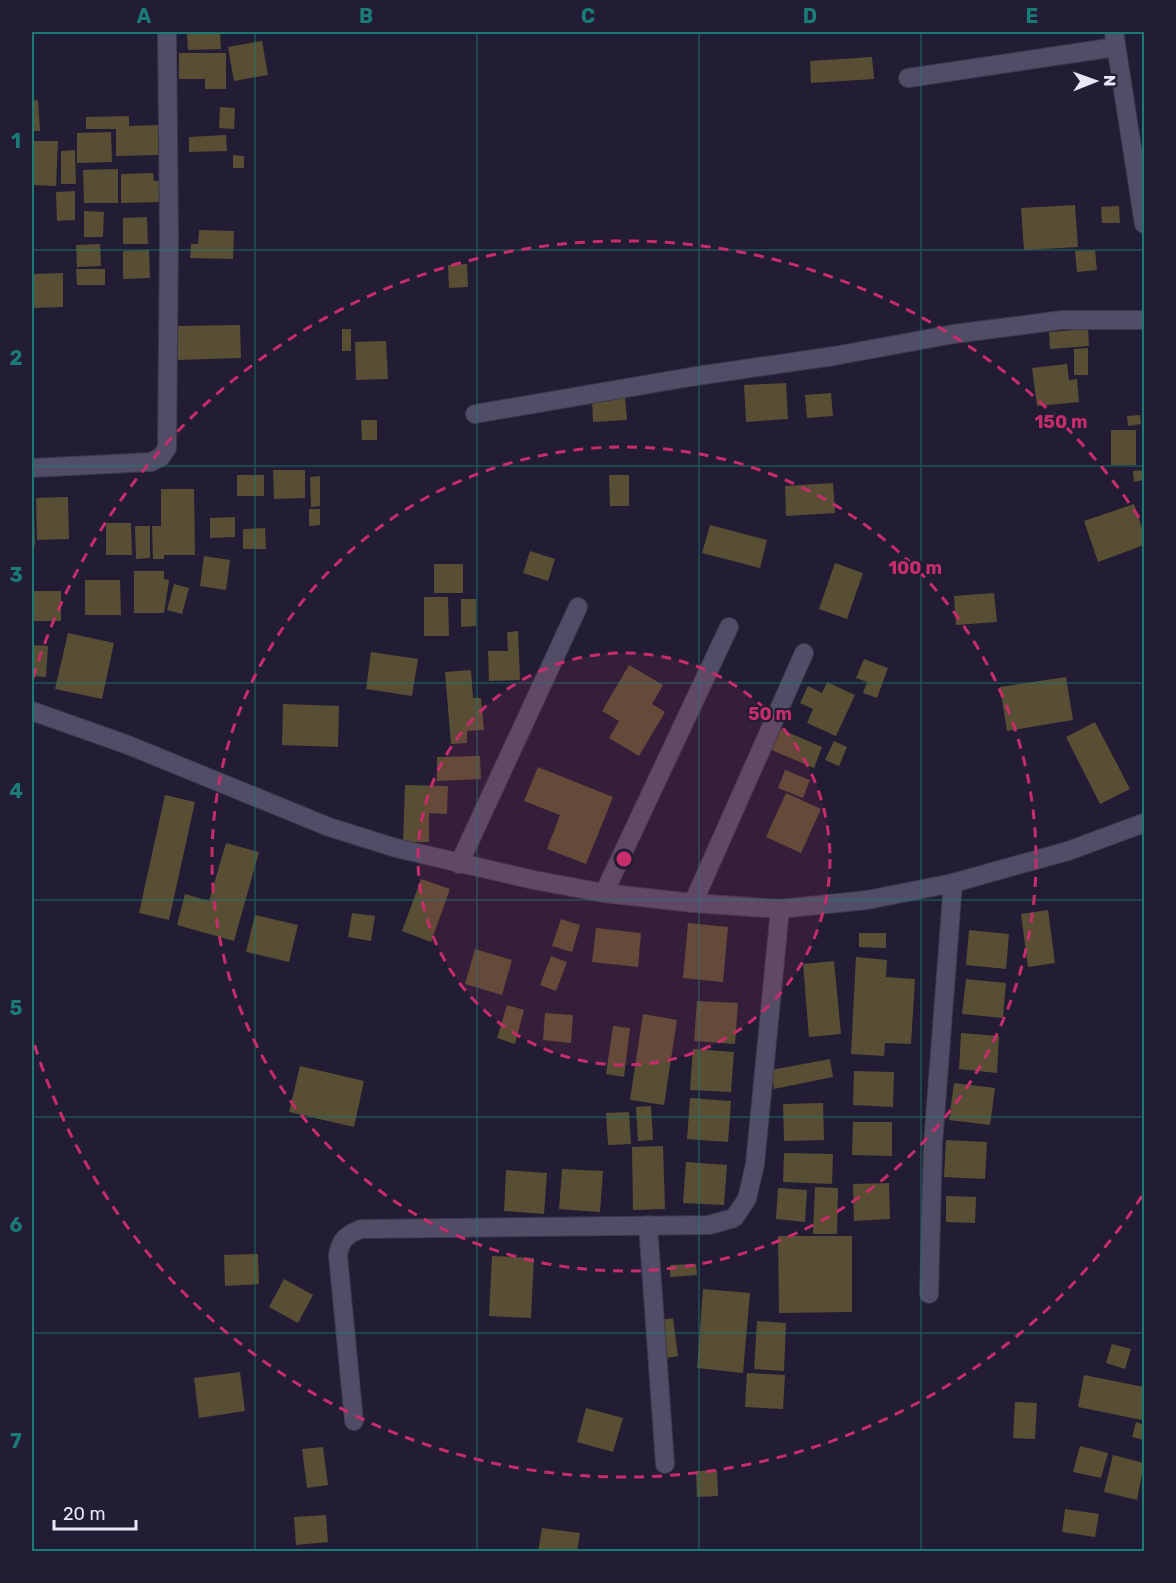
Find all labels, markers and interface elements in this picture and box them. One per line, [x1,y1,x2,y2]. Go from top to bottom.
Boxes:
text: A [137,4,152,28]
text: B [359,4,373,28]
text: C [581,4,595,28]
text: D [803,4,817,28]
text: E [1026,4,1038,28]
north arrow [1065,51,1125,111]
text: N [1100,75,1119,87]
text: 1 [11,129,21,153]
text: 2 [10,346,23,370]
text: 150 m [1034,411,1088,433]
text: 100 m [888,557,942,579]
text: 3 [9,563,23,587]
text: 50 m [748,703,792,725]
text: 4 [9,779,23,803]
centre of rings [614,849,634,869]
text: 5 [10,996,23,1020]
text: 6 [9,1213,23,1237]
text: 7 [10,1429,22,1453]
scale bar [54,1493,136,1531]
text: 20 m [63,1503,105,1525]

